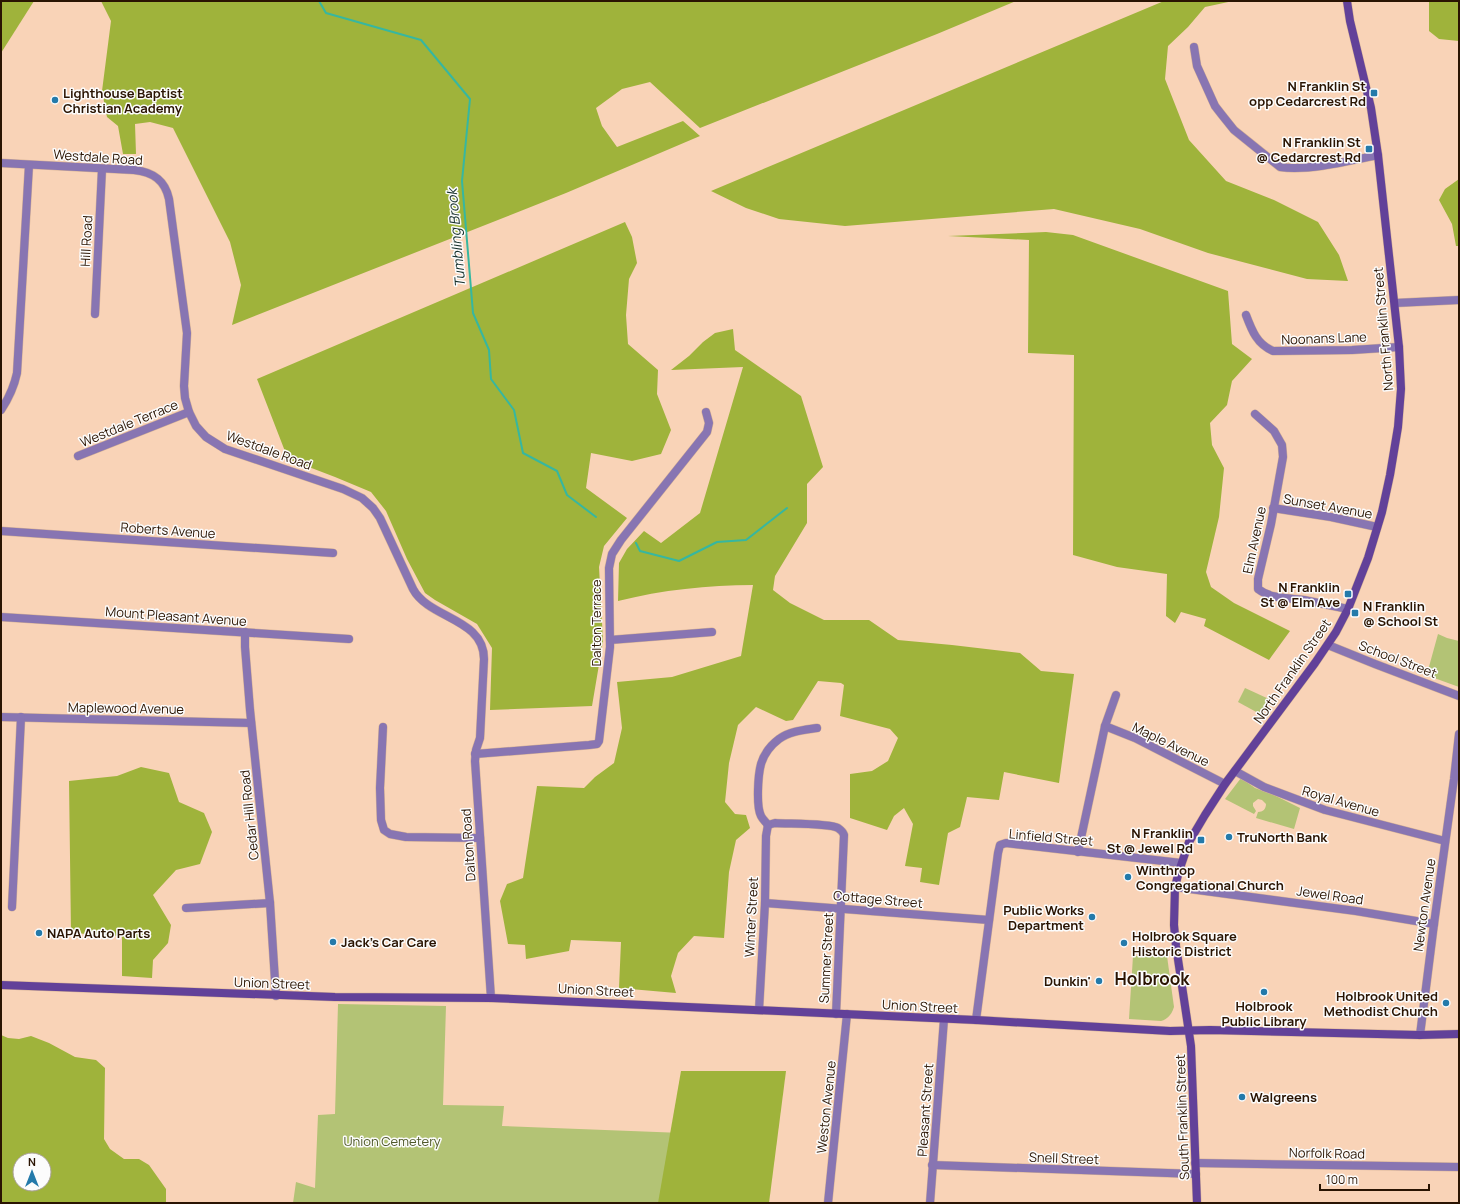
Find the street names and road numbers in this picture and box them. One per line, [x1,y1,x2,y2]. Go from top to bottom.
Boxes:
street label: Westdale Road [53,145,143,169]
street label: Hill Road [76,215,96,267]
street label: North Franklin Street [1369,267,1397,391]
street label: Noonans Lane [1281,327,1367,348]
street label: Westdale Terrace [77,395,181,451]
street label: Westdale Road [224,426,314,474]
street label: Sunset Avenue [1282,489,1374,523]
street label: Elm Avenue [1238,504,1270,575]
street label: Roberts Avenue [120,518,216,542]
street label: Dalton Terrace [587,579,605,667]
street label: Mount Pleasant Avenue [105,602,248,630]
street label: North Franklin Street [1249,615,1335,727]
street label: School Street [1356,636,1440,682]
street label: Maplewood Avenue [68,698,185,718]
street label: Maple Avenue [1129,718,1213,771]
street label: Cedar Hill Road [235,769,263,861]
street label: Royal Avenue [1300,781,1382,821]
street label: Dalton Road [456,808,480,882]
street label: Linfield Street [1008,824,1094,850]
street label: Newton Avenue [1409,857,1439,953]
street label: Winter Street [740,876,762,958]
street label: Jewel Road [1296,881,1364,909]
street label: Cottage Street [832,886,924,912]
street label: Summer Street [815,912,837,1004]
street label: Union Street [234,973,310,993]
street label: Union Street [558,979,634,1001]
street label: Union Street [882,995,958,1017]
street label: South Franklin Street [1171,1054,1193,1180]
street label: Weston Avenue [812,1059,840,1154]
street label: Pleasant Street [913,1063,937,1157]
street label: Norfolk Road [1289,1143,1365,1163]
street label: Snell Street [1029,1148,1099,1168]

